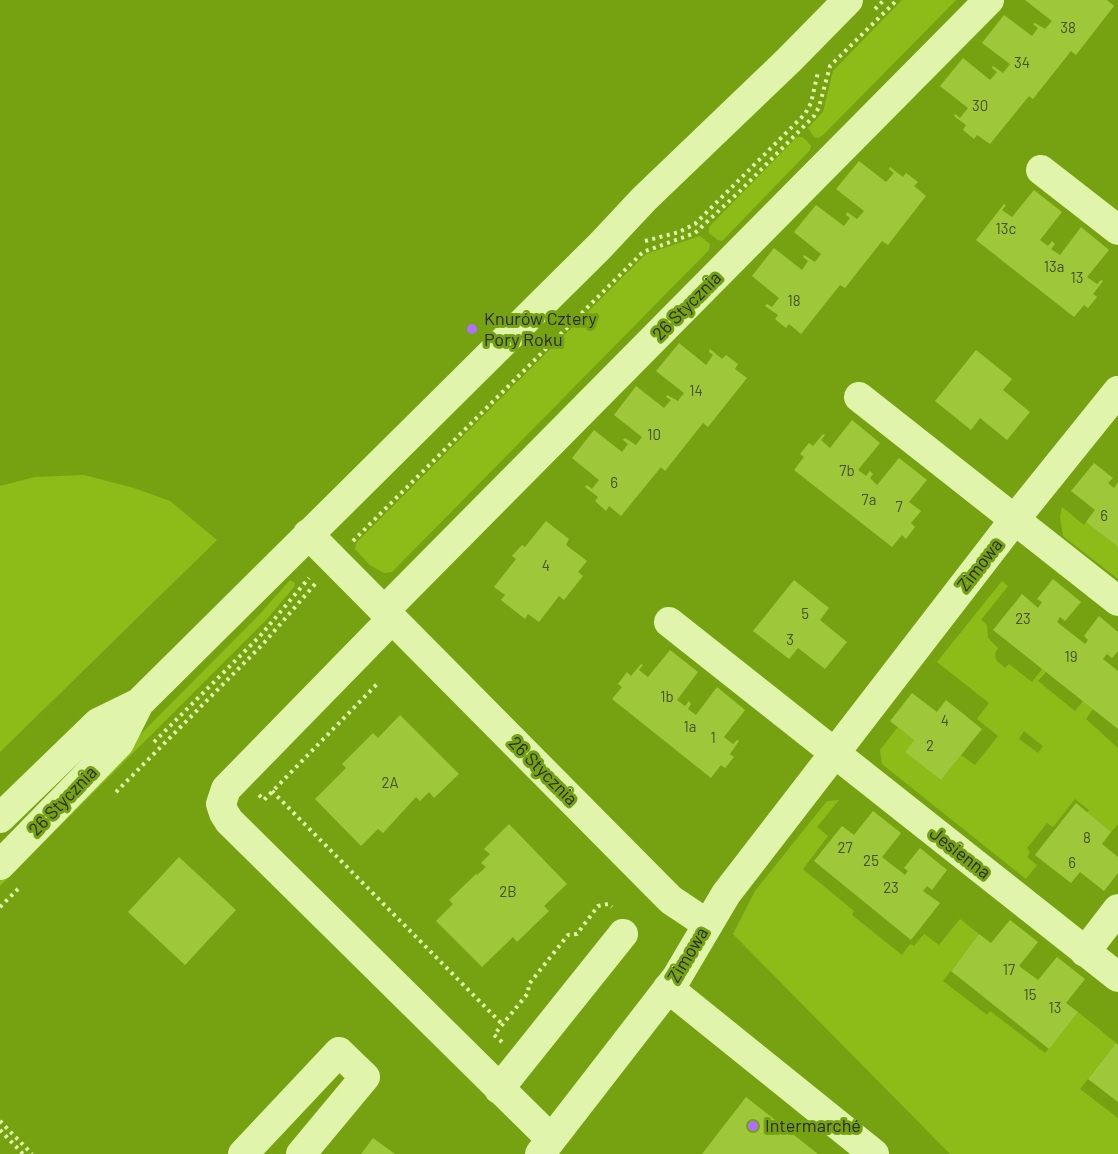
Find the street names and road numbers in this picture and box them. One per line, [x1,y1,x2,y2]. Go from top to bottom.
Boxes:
street label: 26 Stycznia [648,267,726,345]
street label: Zimowa [953,534,1007,596]
street label: 26 Stycznia [504,732,582,810]
street label: 26 Stycznia [24,762,102,840]
street label: Jesienna [925,823,995,883]
street label: Zimowa [663,923,713,987]

